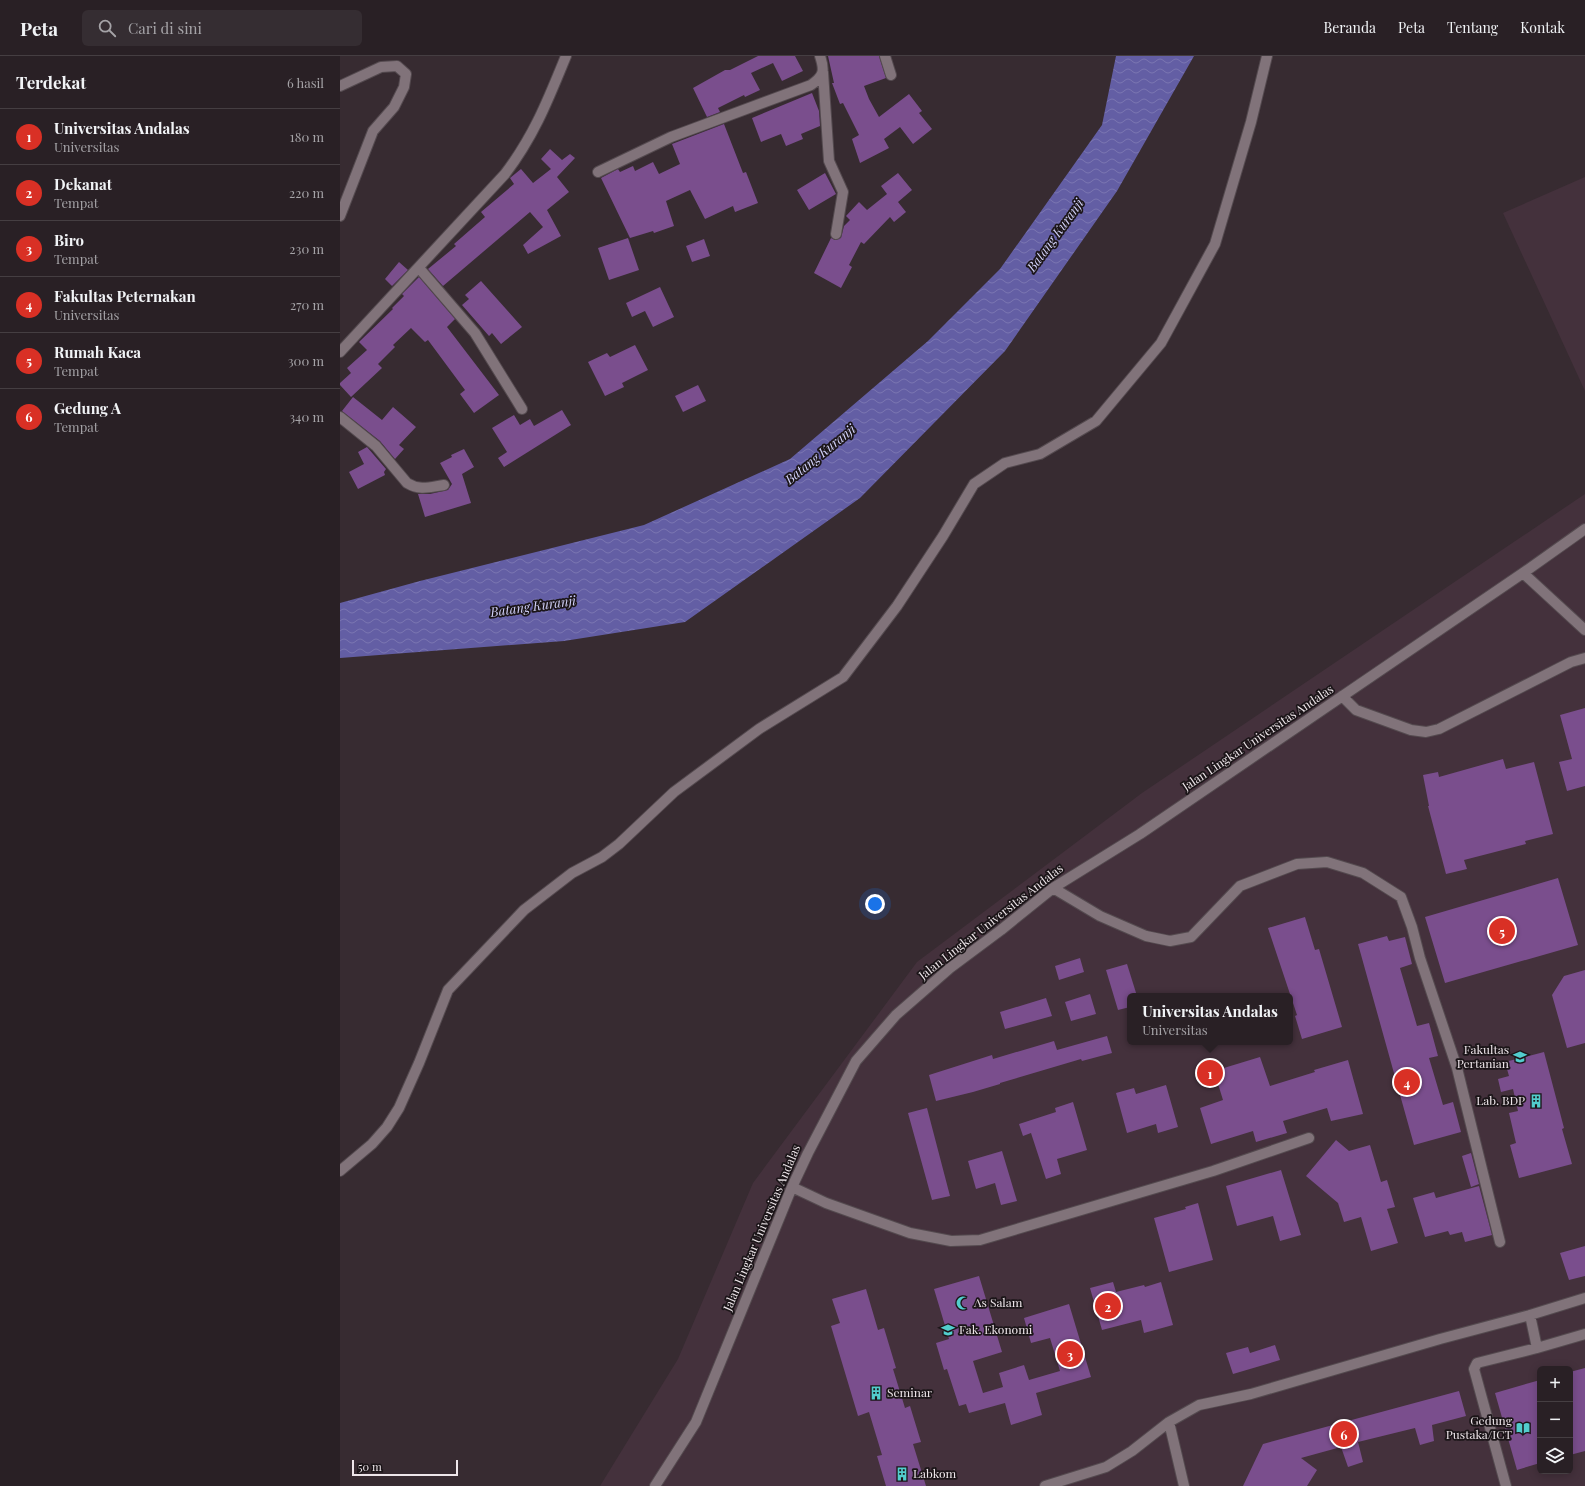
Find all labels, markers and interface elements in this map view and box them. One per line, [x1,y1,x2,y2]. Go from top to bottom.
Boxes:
search box [82,10,362,46]
text: Peta [20,15,58,41]
icon: search [96,17,118,39]
text: Cari di sini [128,18,202,38]
text: Beranda [1324,18,1376,37]
text: Peta [1398,18,1425,37]
text: Tentang [1447,18,1498,37]
text: Kontak [1520,18,1565,37]
text: Terdekat [16,71,86,93]
text: 6 hasil [287,74,324,91]
text: Universitas Andalas [54,118,190,138]
text: 1 [27,128,31,145]
text: 180 m [290,128,324,145]
text: Universitas [54,138,119,155]
text: Dekanat [54,174,112,194]
text: 2 [26,184,32,201]
text: 220 m [289,184,324,201]
text: Tempat [54,194,98,211]
water label: Batang Kuranji [1022,194,1087,275]
text: Biro [54,230,84,250]
text: 3 [26,240,32,257]
text: 230 m [289,240,324,257]
text: Tempat [54,250,98,267]
text: Fakultas Peternakan [54,286,196,306]
text: 4 [26,296,32,313]
text: 270 m [290,296,324,313]
text: Universitas [54,306,119,323]
text: Rumah Kaca [54,342,141,362]
text: 5 [26,352,32,369]
text: 300 m [288,352,324,369]
text: Tempat [54,362,98,379]
text: Gedung A [54,398,121,418]
text: 6 [25,408,33,425]
text: 340 m [289,408,324,425]
text: Tempat [54,418,98,435]
water label: Batang Kuranji [780,419,859,488]
water label: Batang Kuranji [488,591,578,620]
street label: Jalan Lingkar Universitas Andalas [1178,680,1336,794]
street label: Jalan Lingkar Universitas Andalas [914,860,1066,983]
your location [865,894,885,914]
pin: 5 [1489,916,1515,946]
popup [1127,993,1293,1045]
text: Universitas Andalas [1142,1001,1278,1021]
text: Universitas [1142,1021,1208,1038]
place label: Fakultas Pertanian [1457,1041,1509,1071]
school or university icon: Fakultas Pertanian [1512,1049,1528,1065]
pin: 1 [1197,1058,1223,1088]
pin: 4 [1394,1067,1420,1097]
place label: Lab. BDP [1476,1092,1525,1108]
building icon: Lab. BDP [1528,1093,1544,1109]
street label: Jalan Lingkar Universitas Andalas [718,1142,803,1314]
pin: 2 [1095,1291,1121,1321]
place label: As Salam [973,1294,1023,1310]
mosque icon: As Salam [955,1295,971,1311]
place label: Fak. Ekonomi [959,1321,1033,1337]
school or university icon: Fak. Ekonomi [940,1322,956,1338]
pin: 3 [1057,1339,1083,1369]
map controls [1537,1366,1573,1474]
button: + [1537,1366,1573,1402]
place label: Seminar [887,1384,933,1400]
building icon: Seminar [868,1385,884,1401]
button: − [1537,1402,1573,1438]
place label: Gedung Pustaka/ICT [1446,1412,1513,1442]
pin: 6 [1331,1419,1357,1449]
library icon: Gedung Pustaka/ICT [1515,1420,1531,1436]
button: layers [1537,1438,1573,1474]
scale bar [352,1458,458,1477]
text: 50 m [358,1459,382,1474]
place label: Labkom [913,1465,957,1481]
building icon: Labkom [894,1466,910,1482]

